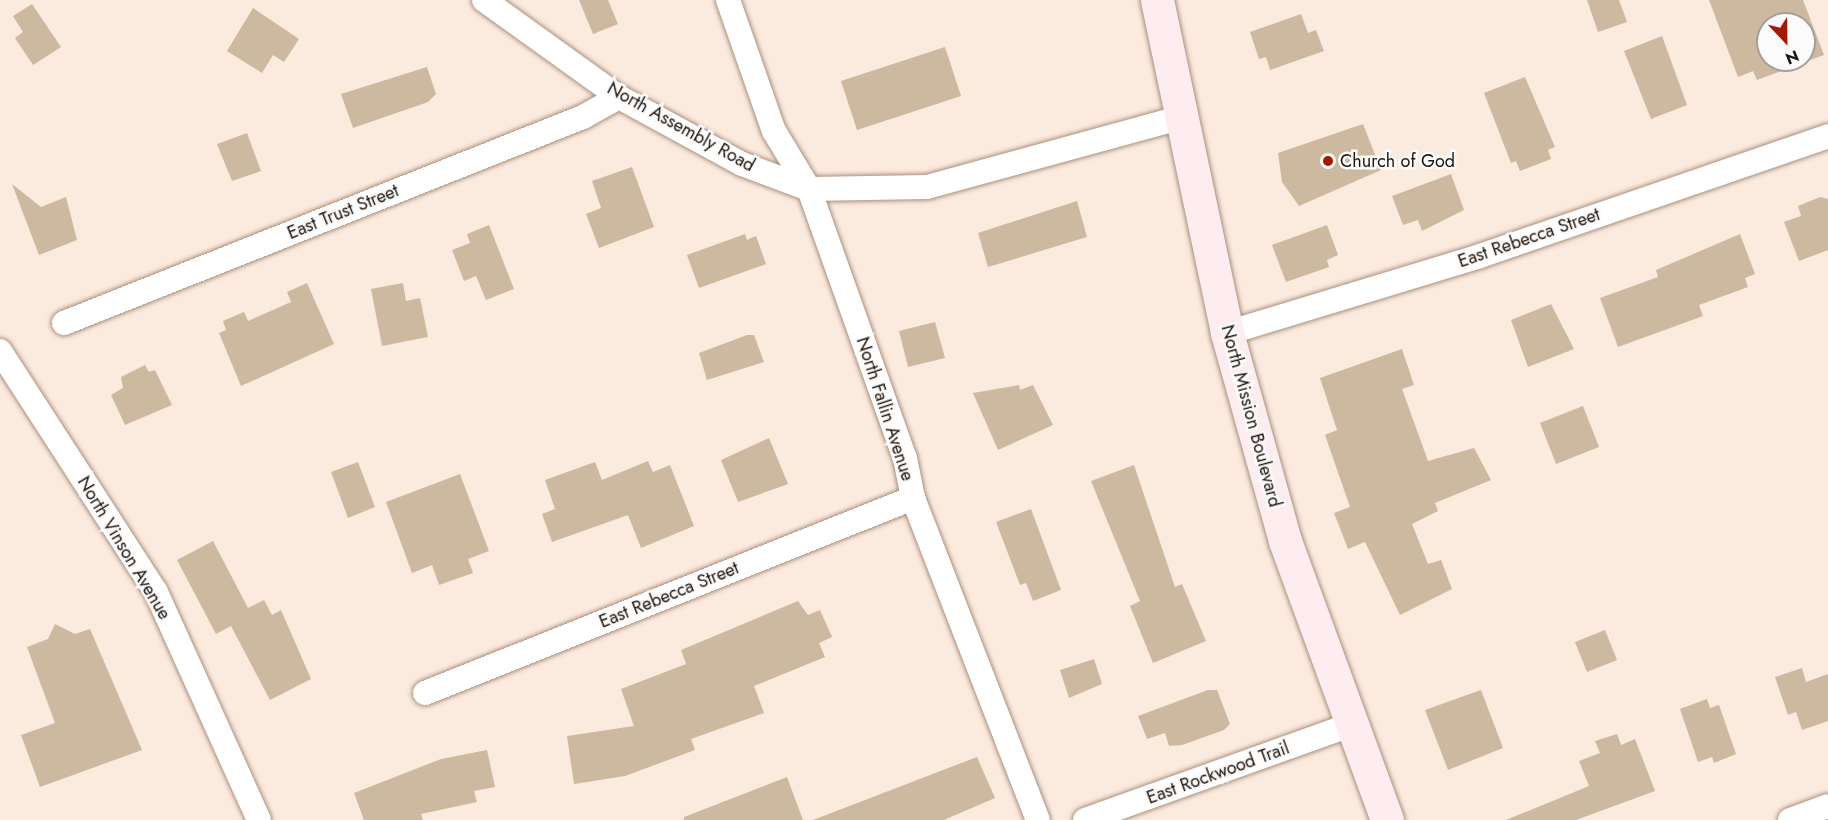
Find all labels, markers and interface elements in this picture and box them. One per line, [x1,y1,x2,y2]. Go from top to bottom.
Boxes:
north arrow [1756,12,1816,72]
text: N [1782,44,1802,70]
street label: North Assembly Road [603,77,759,177]
place label: Church of God [1340,150,1455,172]
marker: Church of God [1321,154,1335,168]
street label: East Trust Street [284,180,402,244]
street label: East Rebecca Street [1455,204,1603,272]
street label: North Mission Boulevard [1216,323,1286,509]
street label: North Fallin Avenue [852,334,918,484]
street label: North Vinson Avenue [73,473,175,623]
street label: East Rebecca Street [596,557,742,633]
street label: East Rockwood Trail [1144,737,1292,809]

